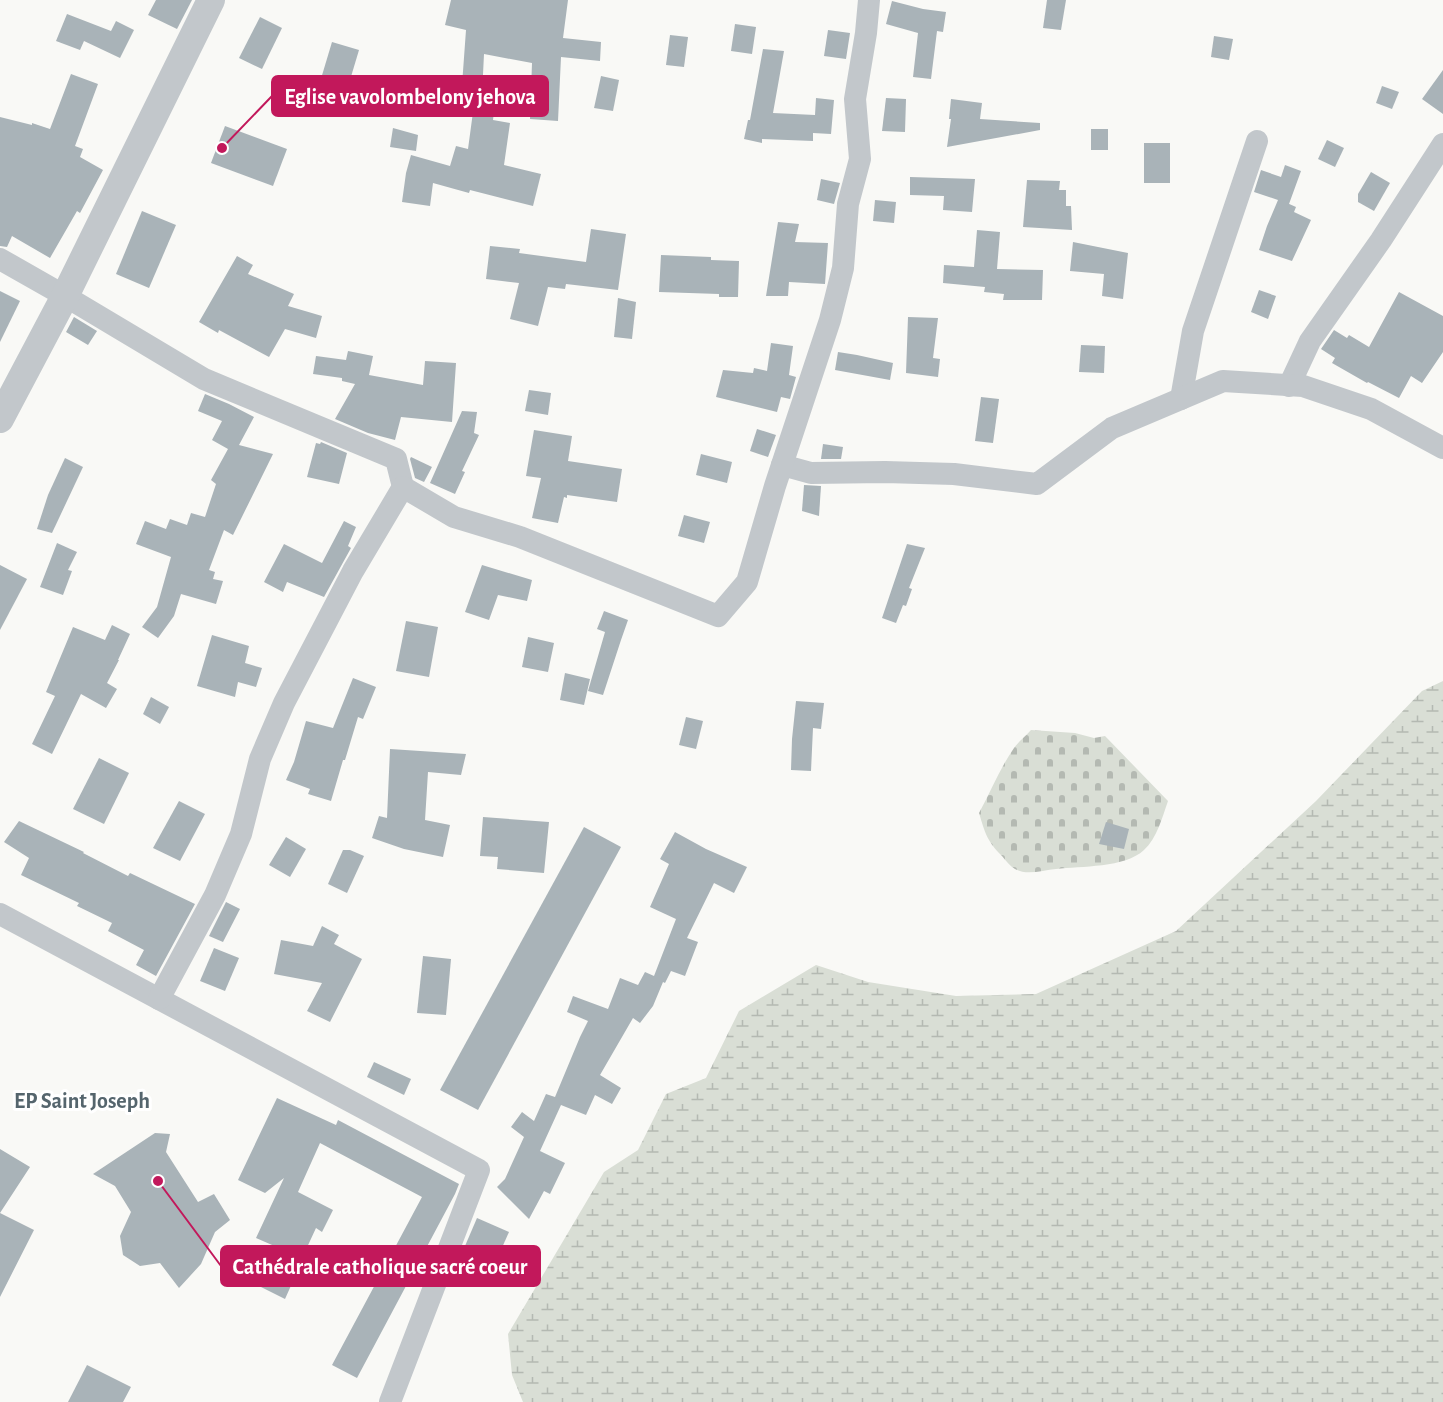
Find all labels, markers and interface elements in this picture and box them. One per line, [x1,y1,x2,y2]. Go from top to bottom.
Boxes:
callout: Eglise vavolombelony jehova [272,76,548,116]
text: Eglise vavolombelony jehova [284,86,536,109]
district label: EP Saint Joseph [14,1090,150,1112]
callout: Cathédrale catholique sacré coeur [221,1246,540,1286]
text: Cathédrale catholique sacré coeur [232,1256,528,1278]

